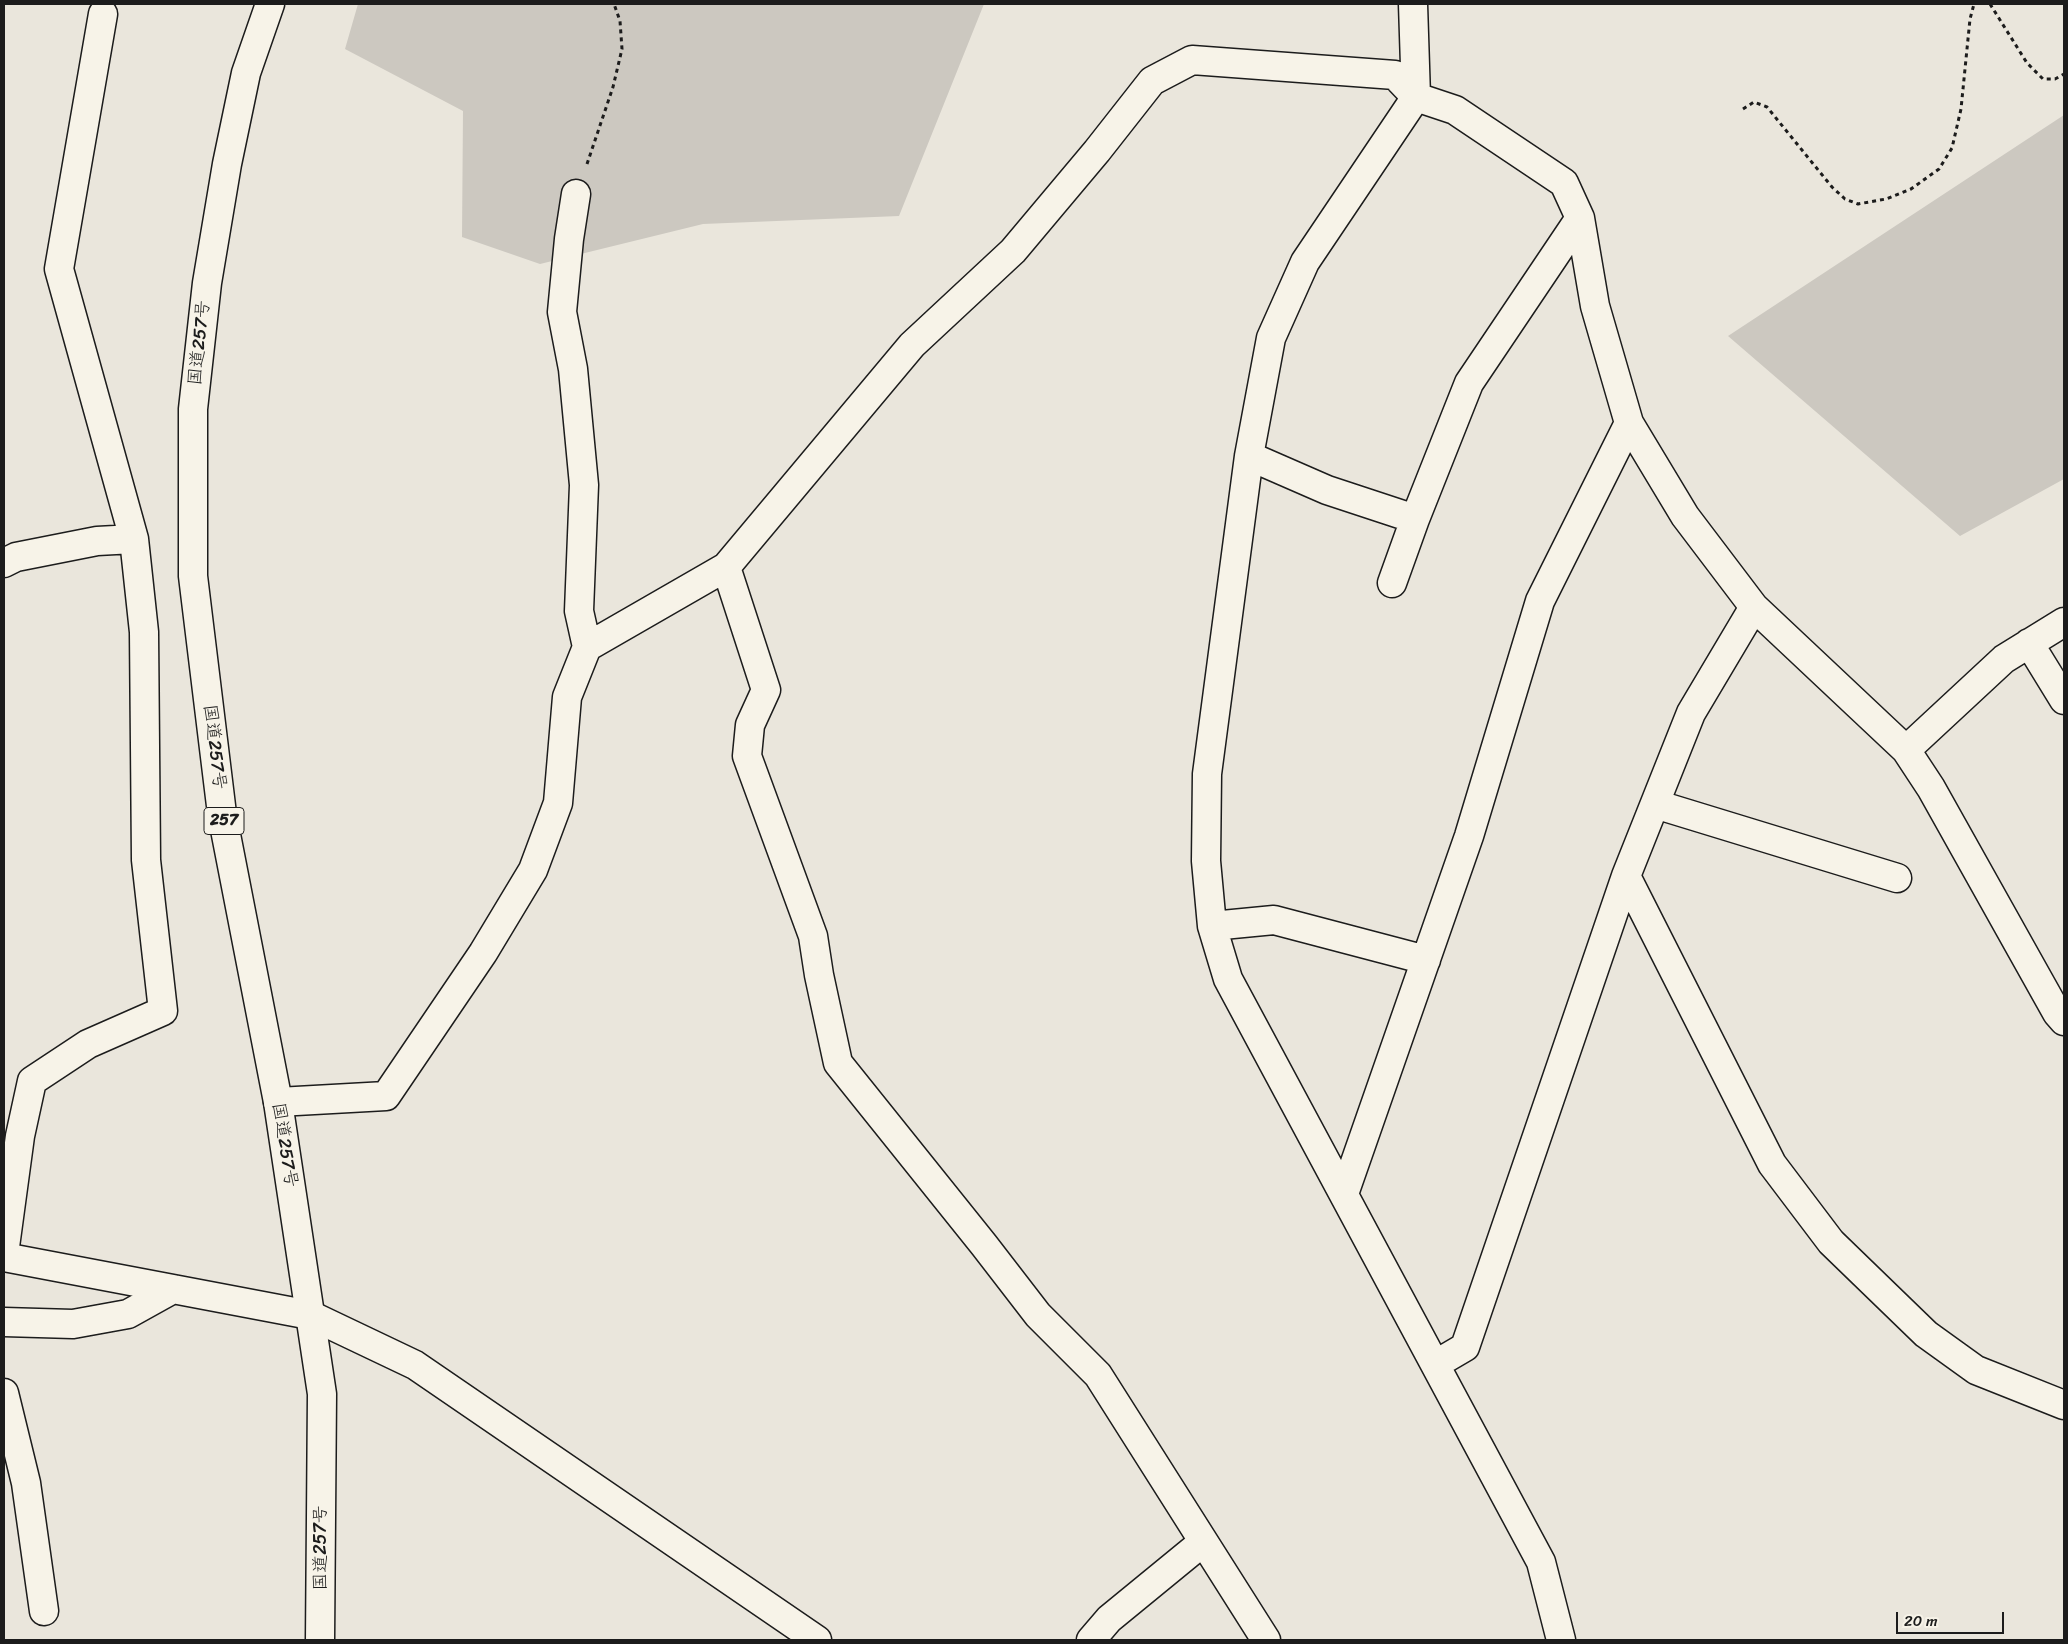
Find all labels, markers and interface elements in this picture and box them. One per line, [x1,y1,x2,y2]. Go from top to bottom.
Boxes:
street label: 国道257号 [185,299,215,387]
street label: 国道257号 [198,703,230,791]
road number: 257 [204,808,244,834]
street label: 国道257号 [267,1101,301,1189]
street label: 国道257号 [310,1505,332,1591]
scale bar [1898,1602,2006,1634]
text: 20 m [1904,1608,1938,1634]

